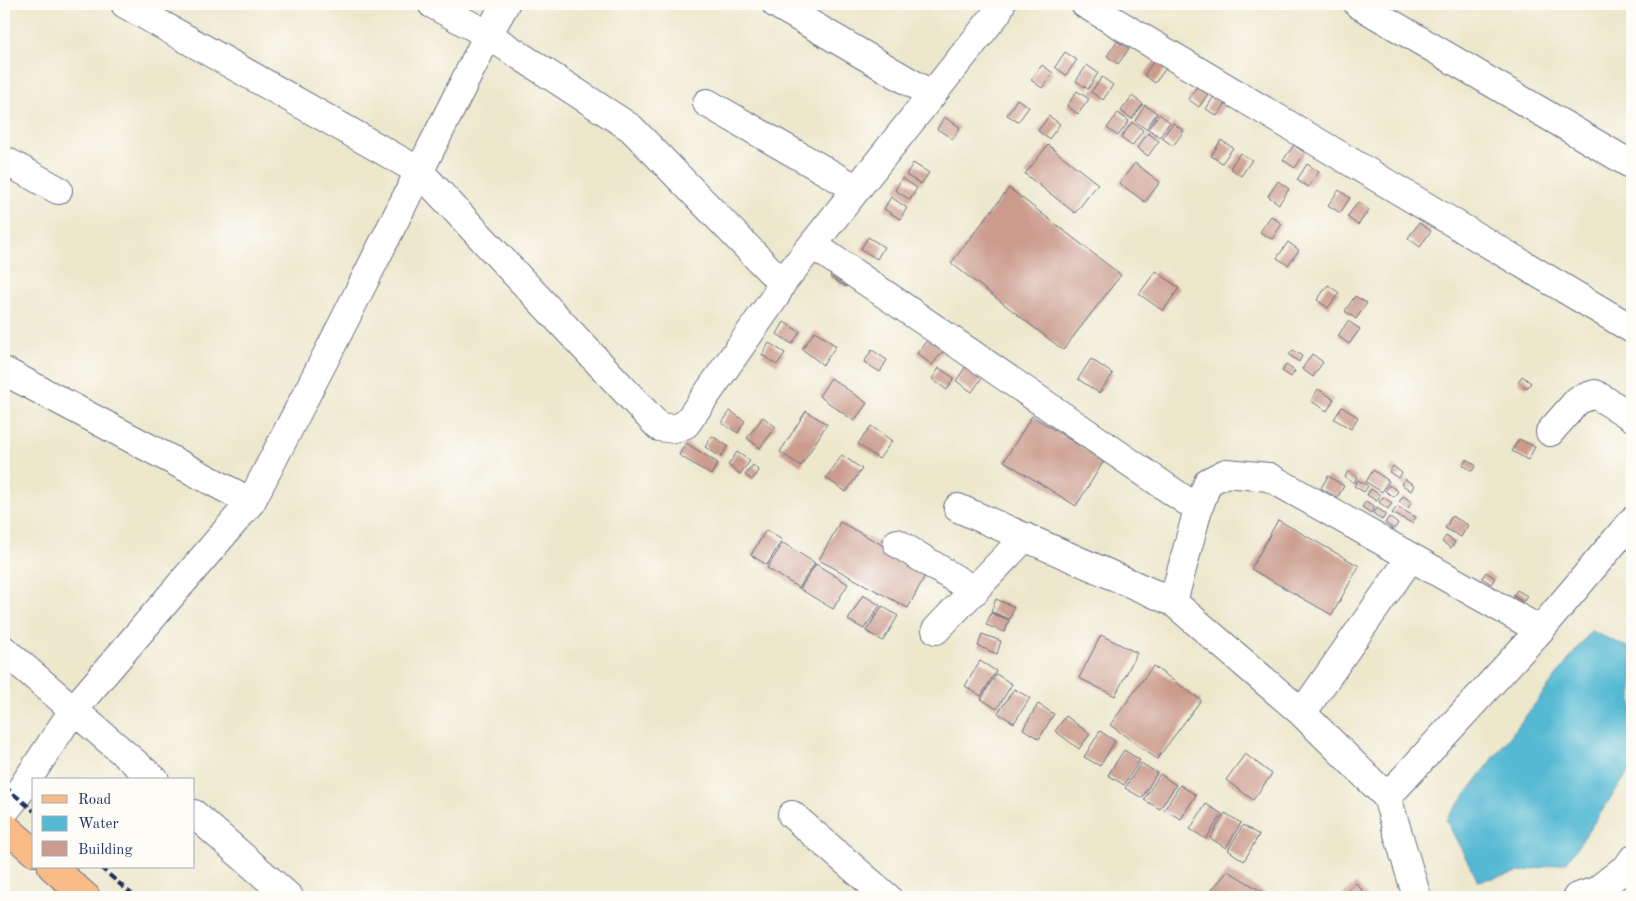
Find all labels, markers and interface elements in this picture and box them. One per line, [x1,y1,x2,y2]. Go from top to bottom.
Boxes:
legend [32,778,195,868]
text: Road [78,793,112,808]
text: Water [78,817,119,832]
text: Building [78,843,133,858]

